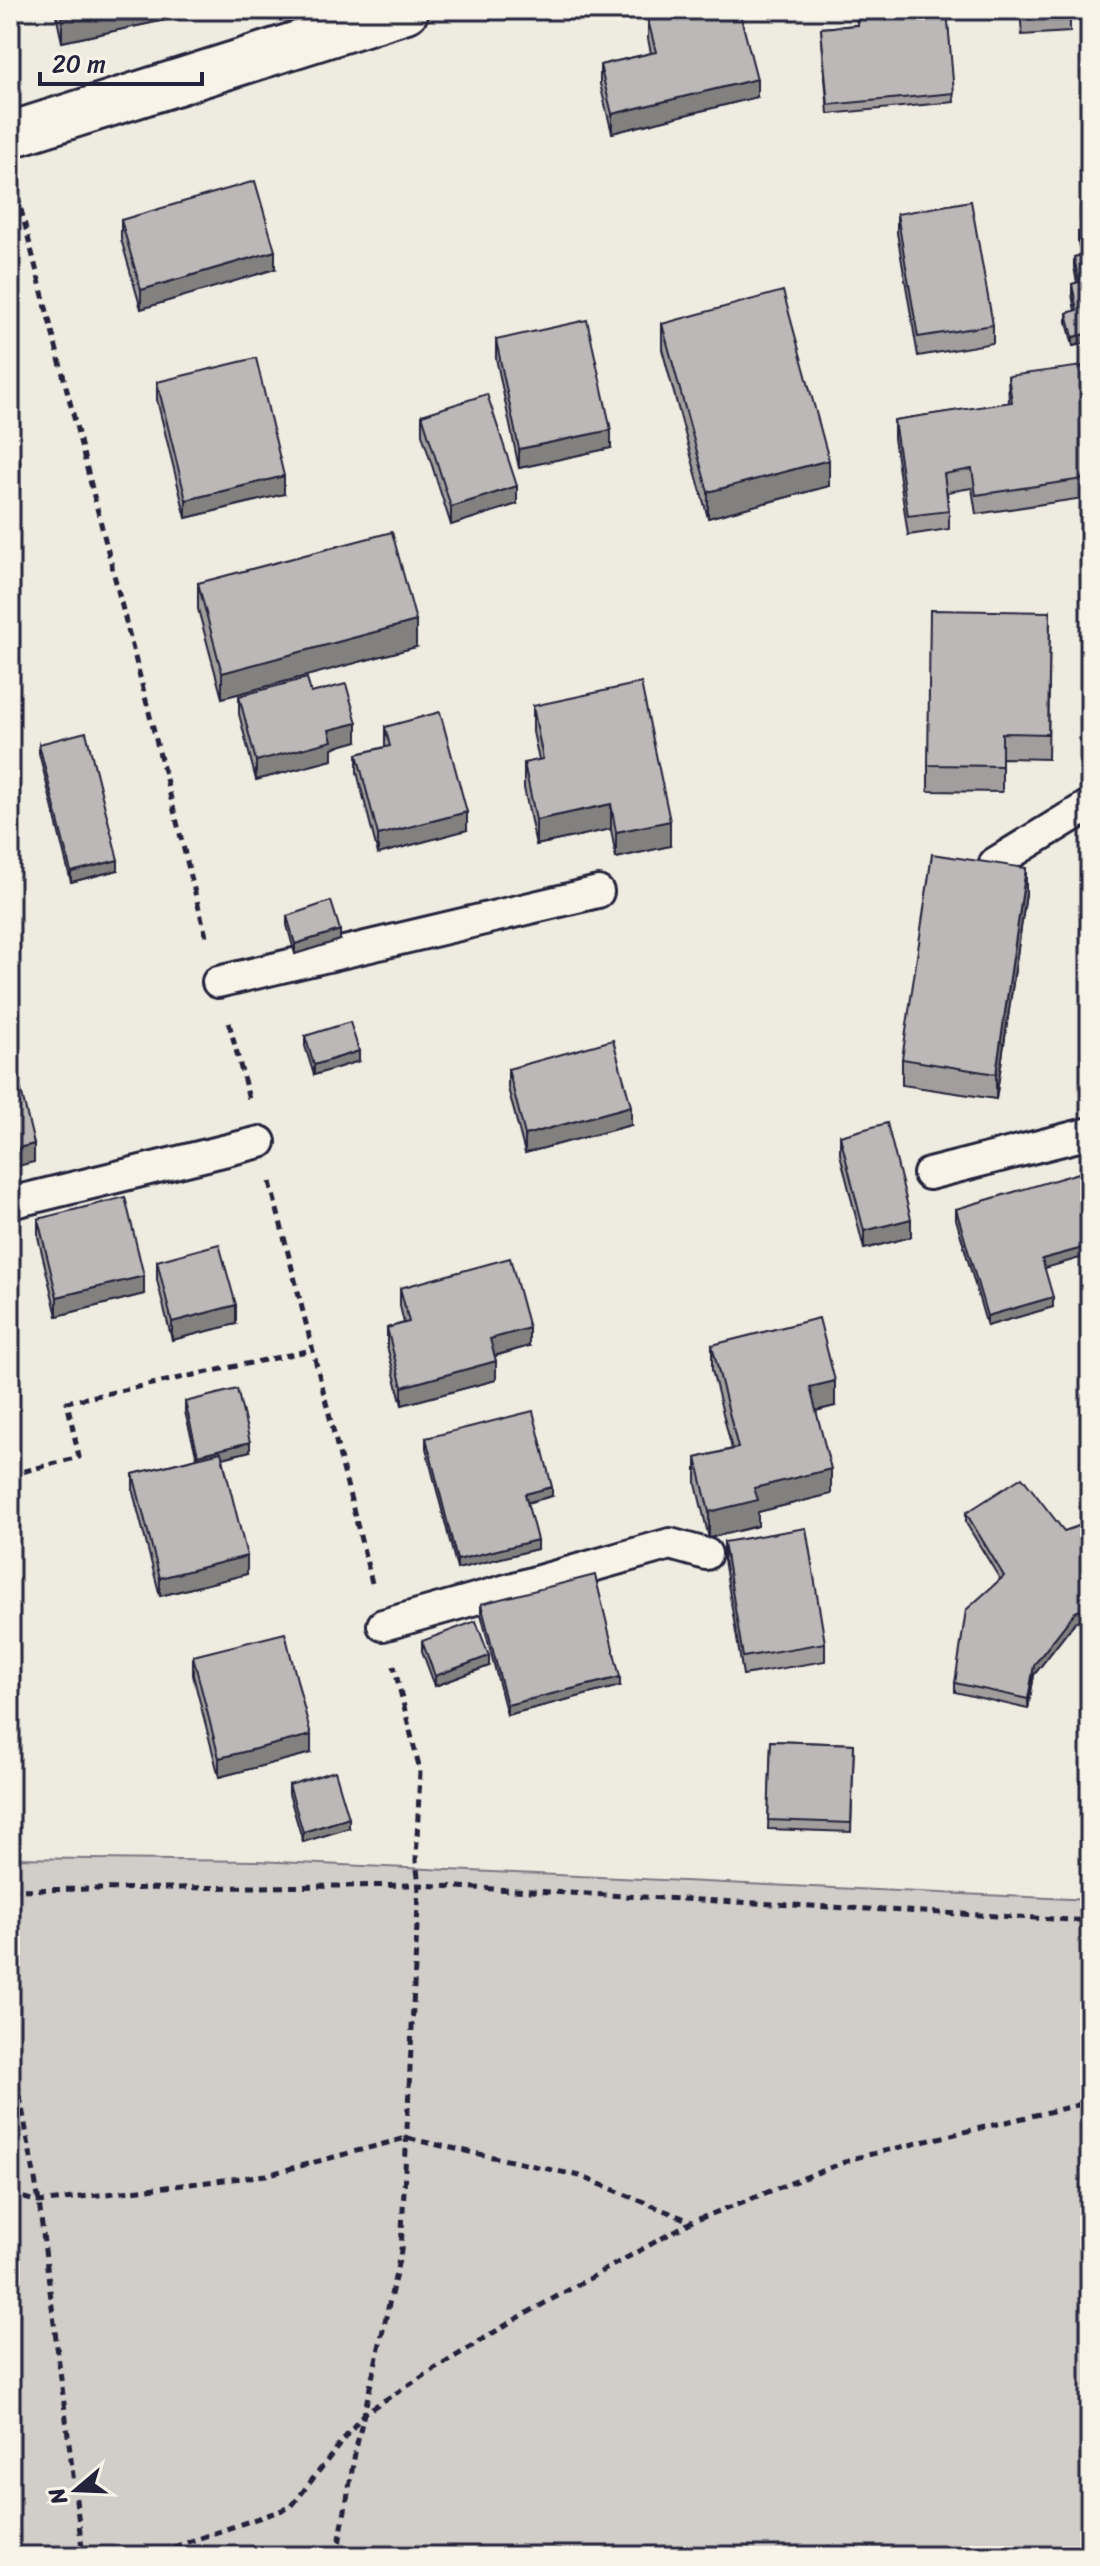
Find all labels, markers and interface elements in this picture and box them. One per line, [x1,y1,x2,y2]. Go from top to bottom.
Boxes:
scale bar [40,36,202,86]
text: 20 m [52,43,106,85]
north arrow [36,2450,116,2530]
text: N [36,2482,79,2511]

